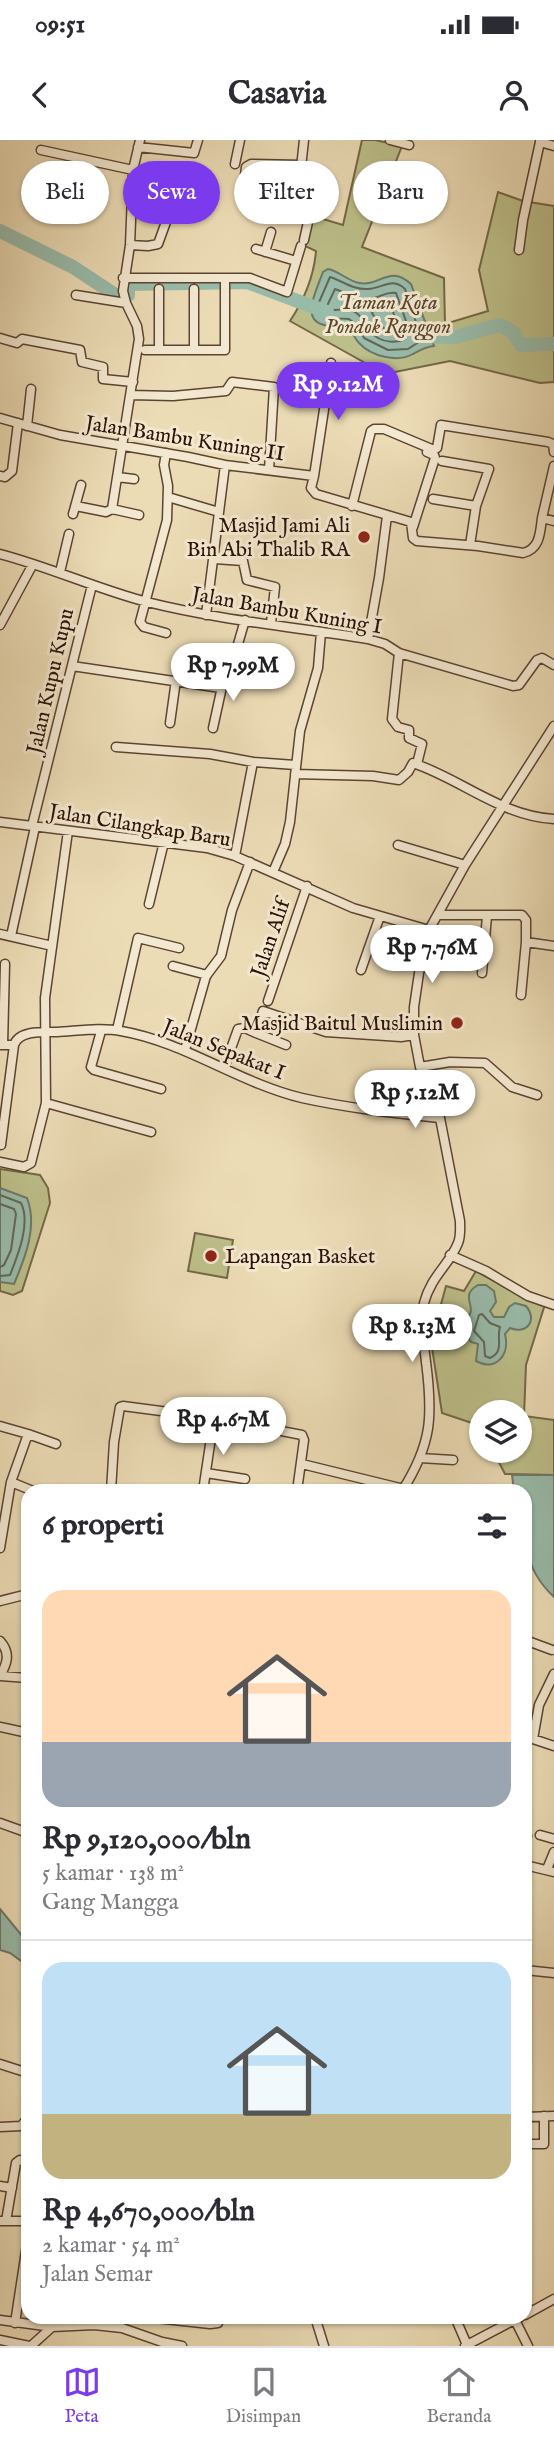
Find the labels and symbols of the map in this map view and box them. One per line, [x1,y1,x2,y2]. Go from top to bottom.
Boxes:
park label: Taman Kota Pondok Ranggon [325,290,451,341]
pin: Rp 9.12M [266,362,410,422]
street label: Jalan Bambu Kuning II [81,410,286,469]
place label: Masjid Jami Ali Bin Abi Thalib RA [186,513,351,564]
marker: Masjid Jami Ali Bin Abi Thalib RA [356,529,372,545]
street label: Jalan Bambu Kuning I [188,581,384,641]
street label: Jalan Kupu Kupu [21,606,81,759]
pin: Rp 7.99M [161,644,305,703]
street label: Jalan Cilangkap Baru [45,798,233,854]
street label: Jalan Alif [245,893,298,983]
pin: Rp 7.76M [360,926,504,985]
place label: Masjid Baitul Muslimin [241,1011,443,1038]
street label: Jalan Sepakat I [156,1013,289,1087]
marker: Masjid Baitul Muslimin [449,1015,465,1031]
pin: Rp 5.12M [343,1070,487,1130]
place label: Lapangan Basket [225,1244,375,1271]
marker: Lapangan Basket [203,1248,219,1264]
pin: Rp 8.13M [340,1304,484,1364]
pin: Rp 4.67M [151,1398,295,1457]

